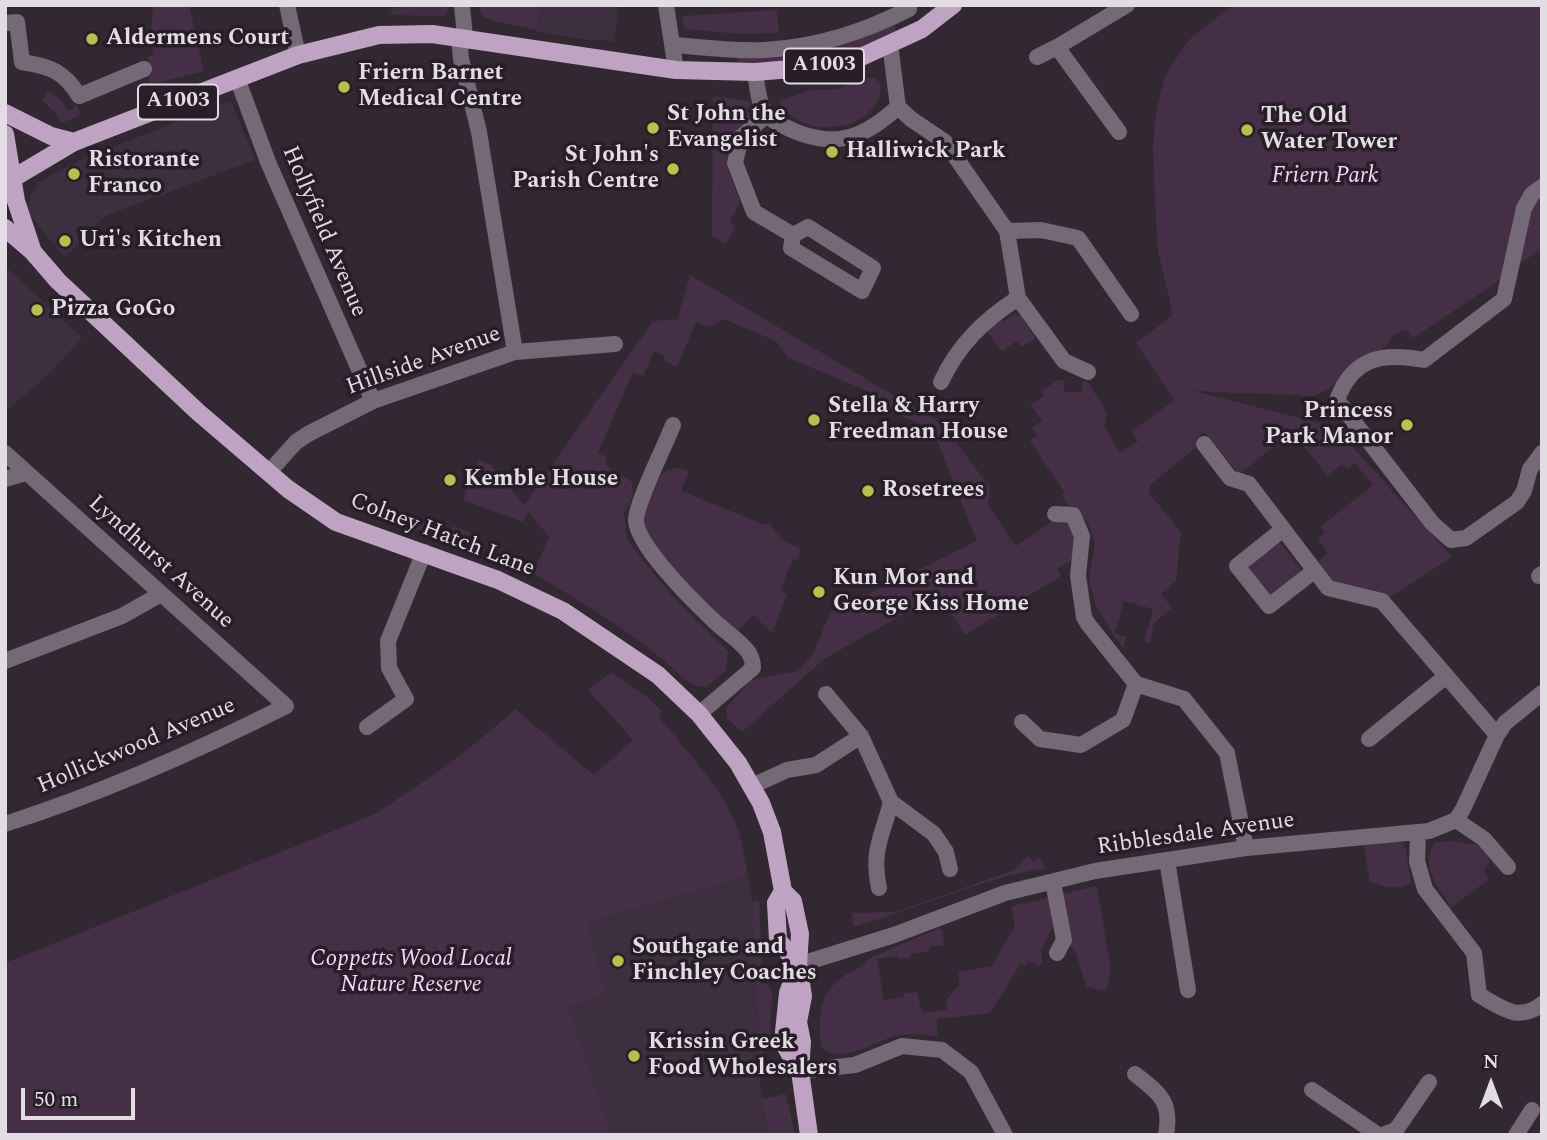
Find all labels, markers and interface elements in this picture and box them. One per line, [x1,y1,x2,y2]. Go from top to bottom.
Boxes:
place label: Aldermens Court [106,25,289,53]
marker: Aldermens Court [84,31,100,47]
road number: A1003 [784,48,864,84]
place label: Friern Barnet Medical Centre [358,60,522,114]
marker: Friern Barnet Medical Centre [336,79,352,95]
road number: A1003 [138,84,218,119]
place label: St John the Evangelist [667,101,786,155]
place label: The Old Water Tower [1261,103,1397,157]
marker: St John the Evangelist [645,120,661,136]
marker: The Old Water Tower [1239,122,1255,138]
place label: Halliwick Park [846,138,1006,166]
street label: Hollyfield Avenue [275,142,371,322]
place label: St John's Parish Centre [512,142,659,196]
marker: Halliwick Park [824,144,840,160]
place label: Ristorante Franco [88,147,200,201]
marker: St John's Parish Centre [665,161,681,177]
park label: Friern Park [1271,163,1379,191]
marker: Ristorante Franco [66,166,82,182]
place label: Uri's Kitchen [79,227,222,255]
marker: Uri's Kitchen [57,233,73,249]
place label: Pizza GoGo [51,296,175,324]
marker: Pizza GoGo [29,302,45,318]
street label: Hillside Avenue [343,321,505,403]
place label: Stella & Harry Freedman House [828,393,1008,447]
place label: Princess Park Manor [1265,398,1393,452]
marker: Stella & Harry Freedman House [806,412,822,428]
marker: Princess Park Manor [1399,417,1415,433]
place label: Kemble House [464,466,618,494]
marker: Kemble House [442,472,458,488]
place label: Rosetrees [882,477,985,505]
marker: Rosetrees [860,483,876,499]
street label: Colney Hatch Lane [346,488,538,584]
street label: Lyndhurst Avenue [81,490,239,636]
place label: Kun Mor and George Kiss Home [833,565,1029,619]
marker: Kun Mor and George Kiss Home [811,584,827,600]
street label: Hollickwood Avenue [34,693,240,801]
street label: Ribblesdale Avenue [1095,807,1297,863]
place label: Southgate and Finchley Coaches [632,934,817,988]
park label: Coppetts Wood Local Nature Reserve [310,946,512,1000]
marker: Southgate and Finchley Coaches [610,953,626,969]
place label: Krissin Greek Food Wholesalers [648,1029,837,1083]
marker: Krissin Greek Food Wholesalers [626,1048,642,1064]
text: N [1483,1048,1499,1077]
north arrow [1456,1049,1526,1119]
scale bar [24,1074,138,1118]
text: 50 m [34,1084,78,1116]

